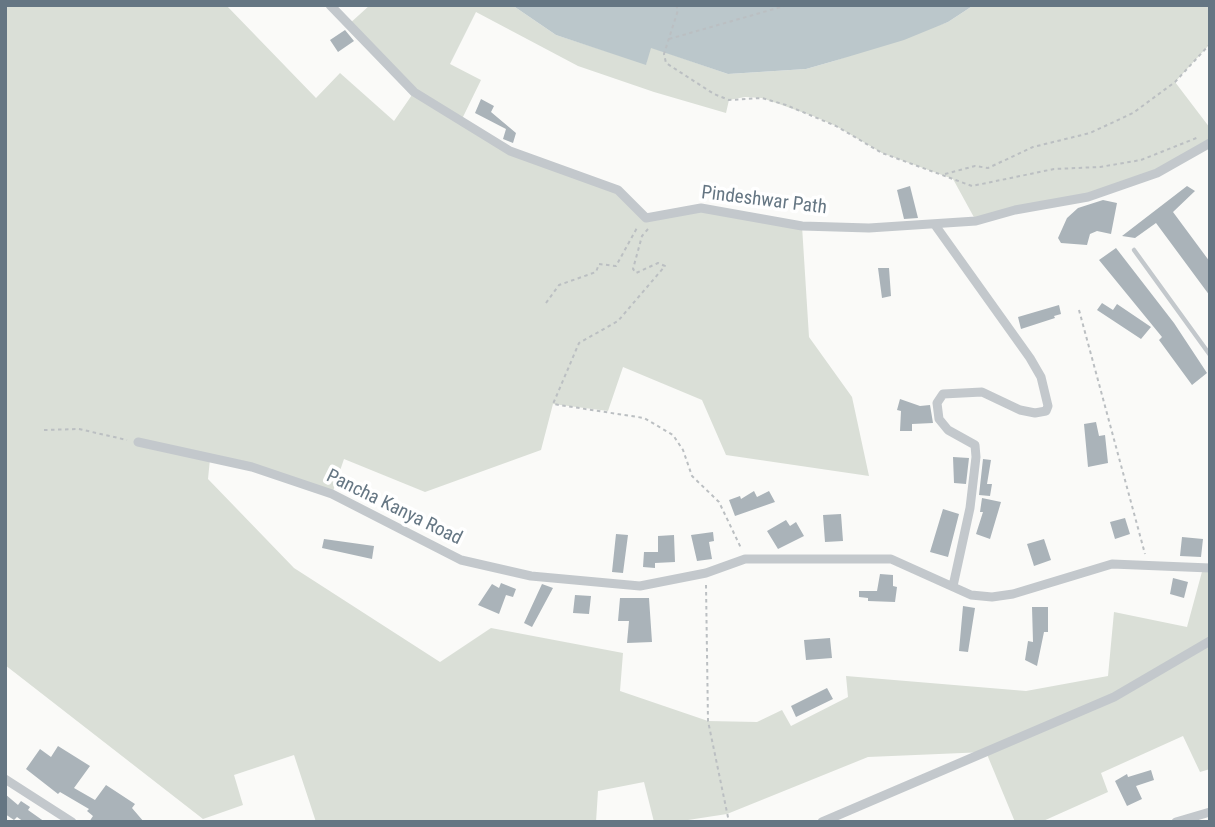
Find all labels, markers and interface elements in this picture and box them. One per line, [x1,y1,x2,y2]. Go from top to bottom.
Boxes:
street label: Pindeshwar Path [700,182,828,220]
street label: Pancha Kanya Road [322,465,466,551]

